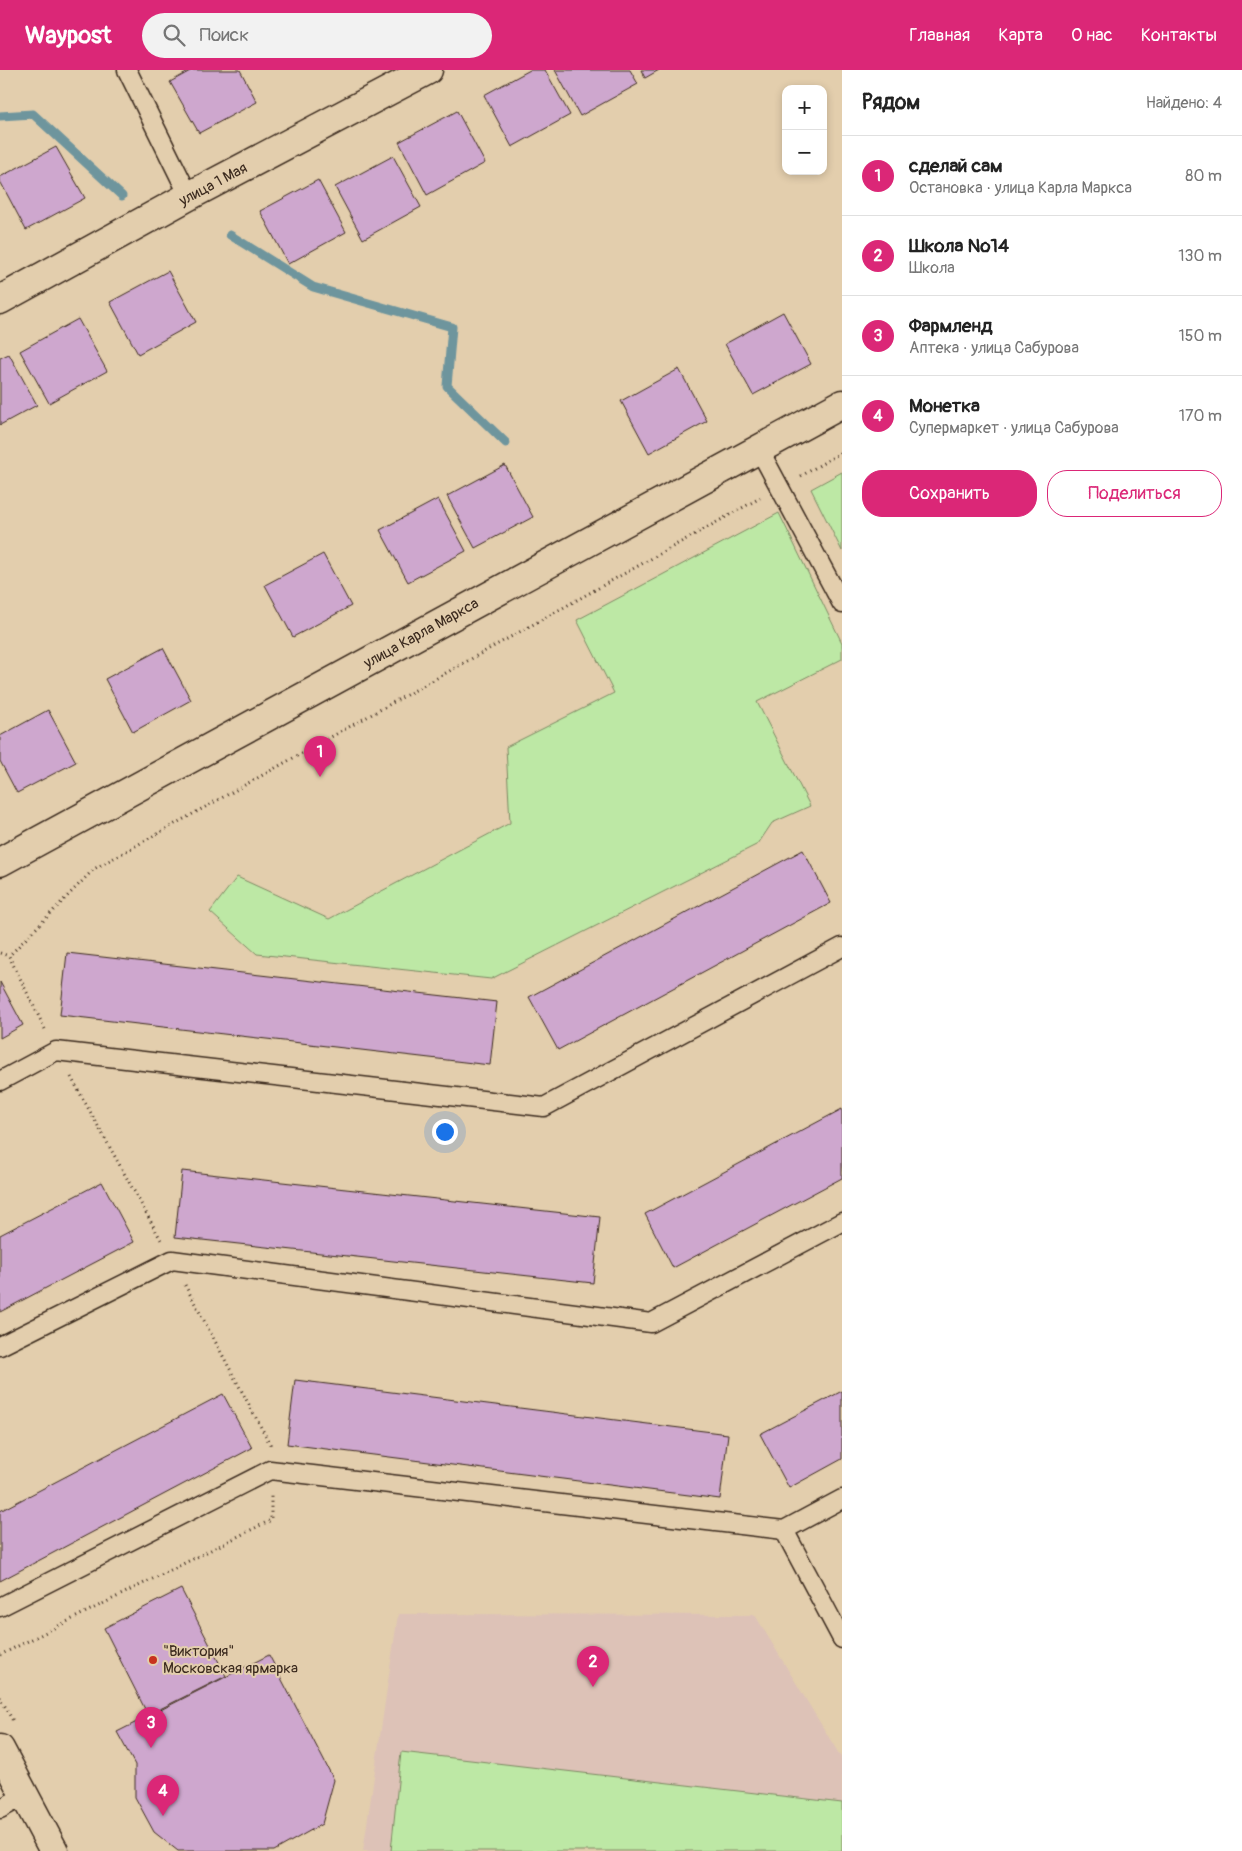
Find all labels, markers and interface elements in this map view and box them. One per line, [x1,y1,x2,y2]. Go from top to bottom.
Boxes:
search box [142,13,492,58]
text: Waypost [25,21,112,50]
icon: search [160,21,188,49]
text: Поиск [200,23,249,47]
text: Главная [909,24,970,47]
text: Карта [998,24,1043,47]
text: О нас [1071,24,1113,47]
text: Контакты [1141,24,1217,47]
map controls [782,85,827,175]
button: + [782,85,827,130]
text: Рядом [862,89,920,116]
text: Найдено: 4 [1146,93,1222,113]
button: − [782,130,827,175]
text: сделай сам [909,154,1003,178]
street label: улица 1 Мая [175,159,251,211]
text: 1 [875,166,881,186]
text: 80 m [1185,166,1222,186]
text: Остановка · улица Карла Маркса [909,178,1132,198]
text: Школа №14 [909,234,1009,258]
text: 2 [874,246,882,266]
text: 130 m [1178,246,1222,266]
text: Школа [909,258,955,278]
text: Фармленд [909,314,992,338]
text: 3 [874,326,882,346]
text: 150 m [1178,326,1222,346]
text: Аптека · улица Сабурова [909,338,1079,358]
text: Монетка [909,394,980,418]
text: 4 [873,406,883,426]
text: 170 m [1179,406,1222,426]
text: Супермаркет · улица Сабурова [909,418,1119,438]
button: Сохранить [862,470,1037,517]
button: Поделиться [1047,470,1222,517]
street label: улица Карла Маркса [360,594,482,673]
pin: 1 [304,736,336,777]
your location [432,1119,458,1145]
place label: "Виктория" Московская ярмарка [163,1642,298,1678]
pin: 2 [577,1646,609,1687]
marker: "Виктория" Московская ярмарка [147,1654,159,1666]
pin: 3 [135,1707,167,1748]
pin: 4 [147,1775,179,1816]

